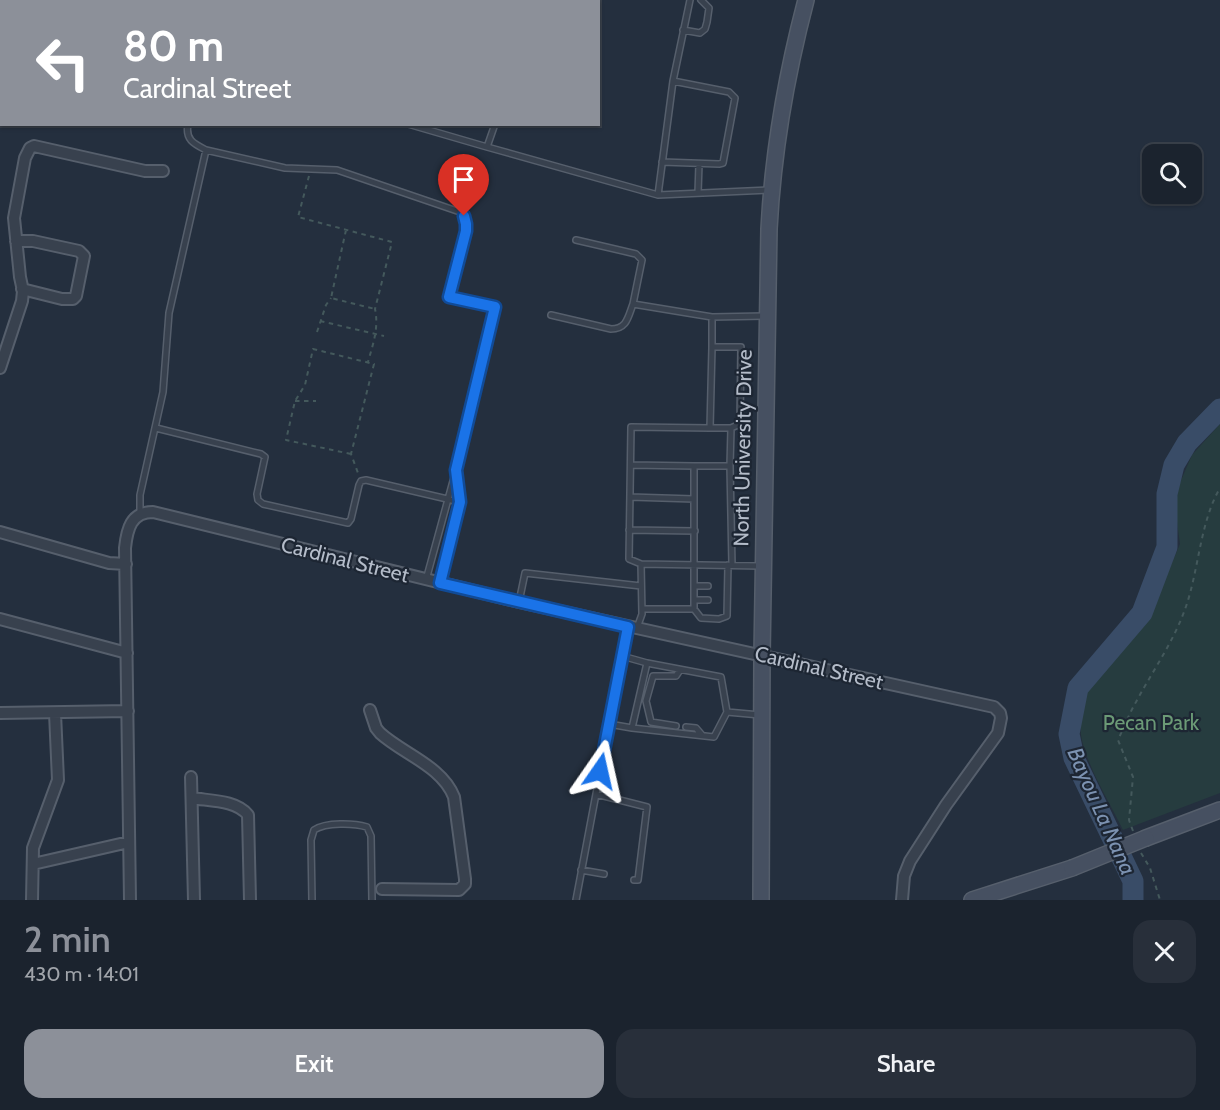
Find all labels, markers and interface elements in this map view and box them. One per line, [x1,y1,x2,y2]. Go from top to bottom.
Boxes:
text: 80 m [123,20,224,72]
icon: left [24,24,102,102]
text: Cardinal Street [123,72,291,105]
map controls [1142,144,1202,204]
button: search [1142,144,1202,204]
pin [438,154,489,216]
icon: arrive [447,163,480,196]
street label: North University Drive [728,349,757,547]
street label: Cardinal Street [279,532,412,587]
street label: Cardinal Street [752,641,886,694]
park label: Pecan Park [1103,710,1200,735]
position arrow [568,739,632,803]
water label: Bayou La Nana [1061,743,1142,879]
text: 2 min [24,917,111,961]
button: close [1133,920,1196,983]
text: 430 m · 14:01 [24,962,139,986]
button: Exit [24,1029,604,1098]
button: Share [616,1029,1196,1098]

